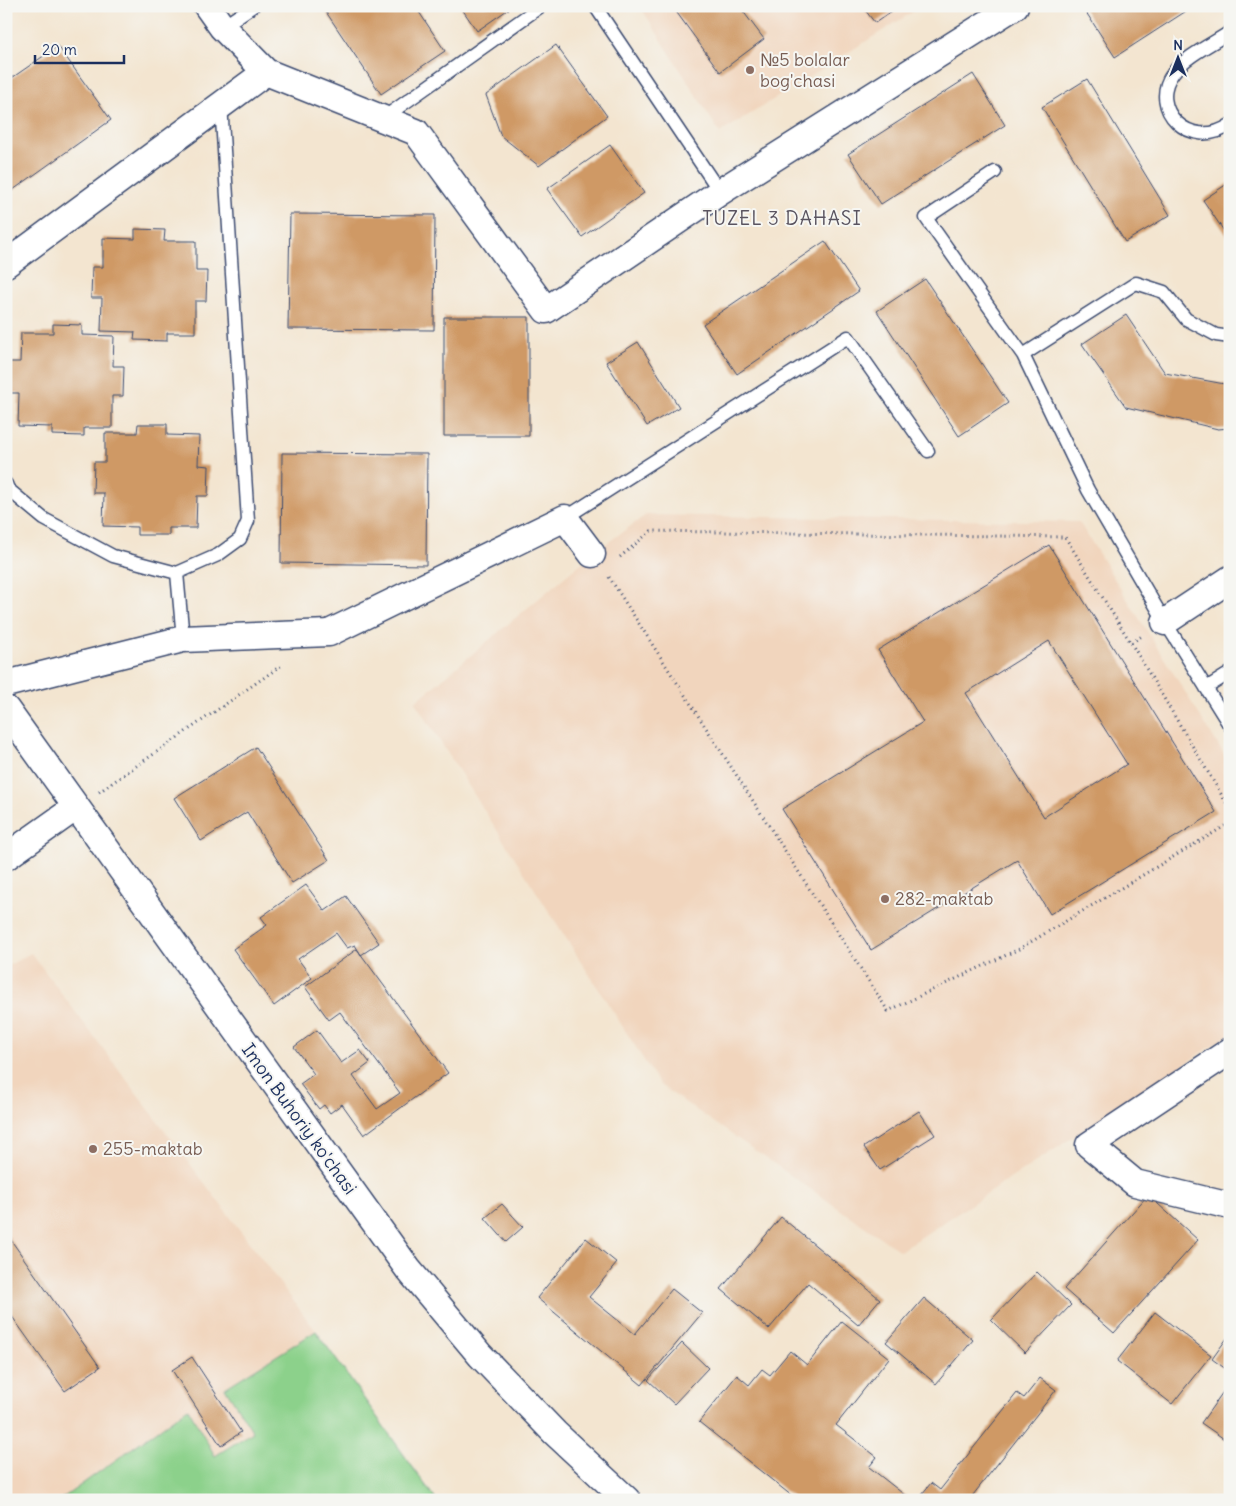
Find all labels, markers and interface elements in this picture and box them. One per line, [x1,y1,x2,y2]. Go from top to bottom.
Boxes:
scale bar [35,32,124,64]
north arrow [1154,32,1204,82]
text: N [1173,36,1183,54]
text: 20 m [42,40,77,59]
place label: №5 bolalar bog'chasi [760,48,851,92]
marker: №5 bolalar bog'chasi [744,64,756,76]
district label: TUZEL 3 DAHASI [702,206,862,230]
place label: 282-maktab [895,887,994,910]
marker: 282-maktab [879,893,891,905]
street label: Imon Buhoriy ko'chasi [237,1039,362,1199]
place label: 255-maktab [103,1137,203,1160]
marker: 255-maktab [87,1143,99,1155]

